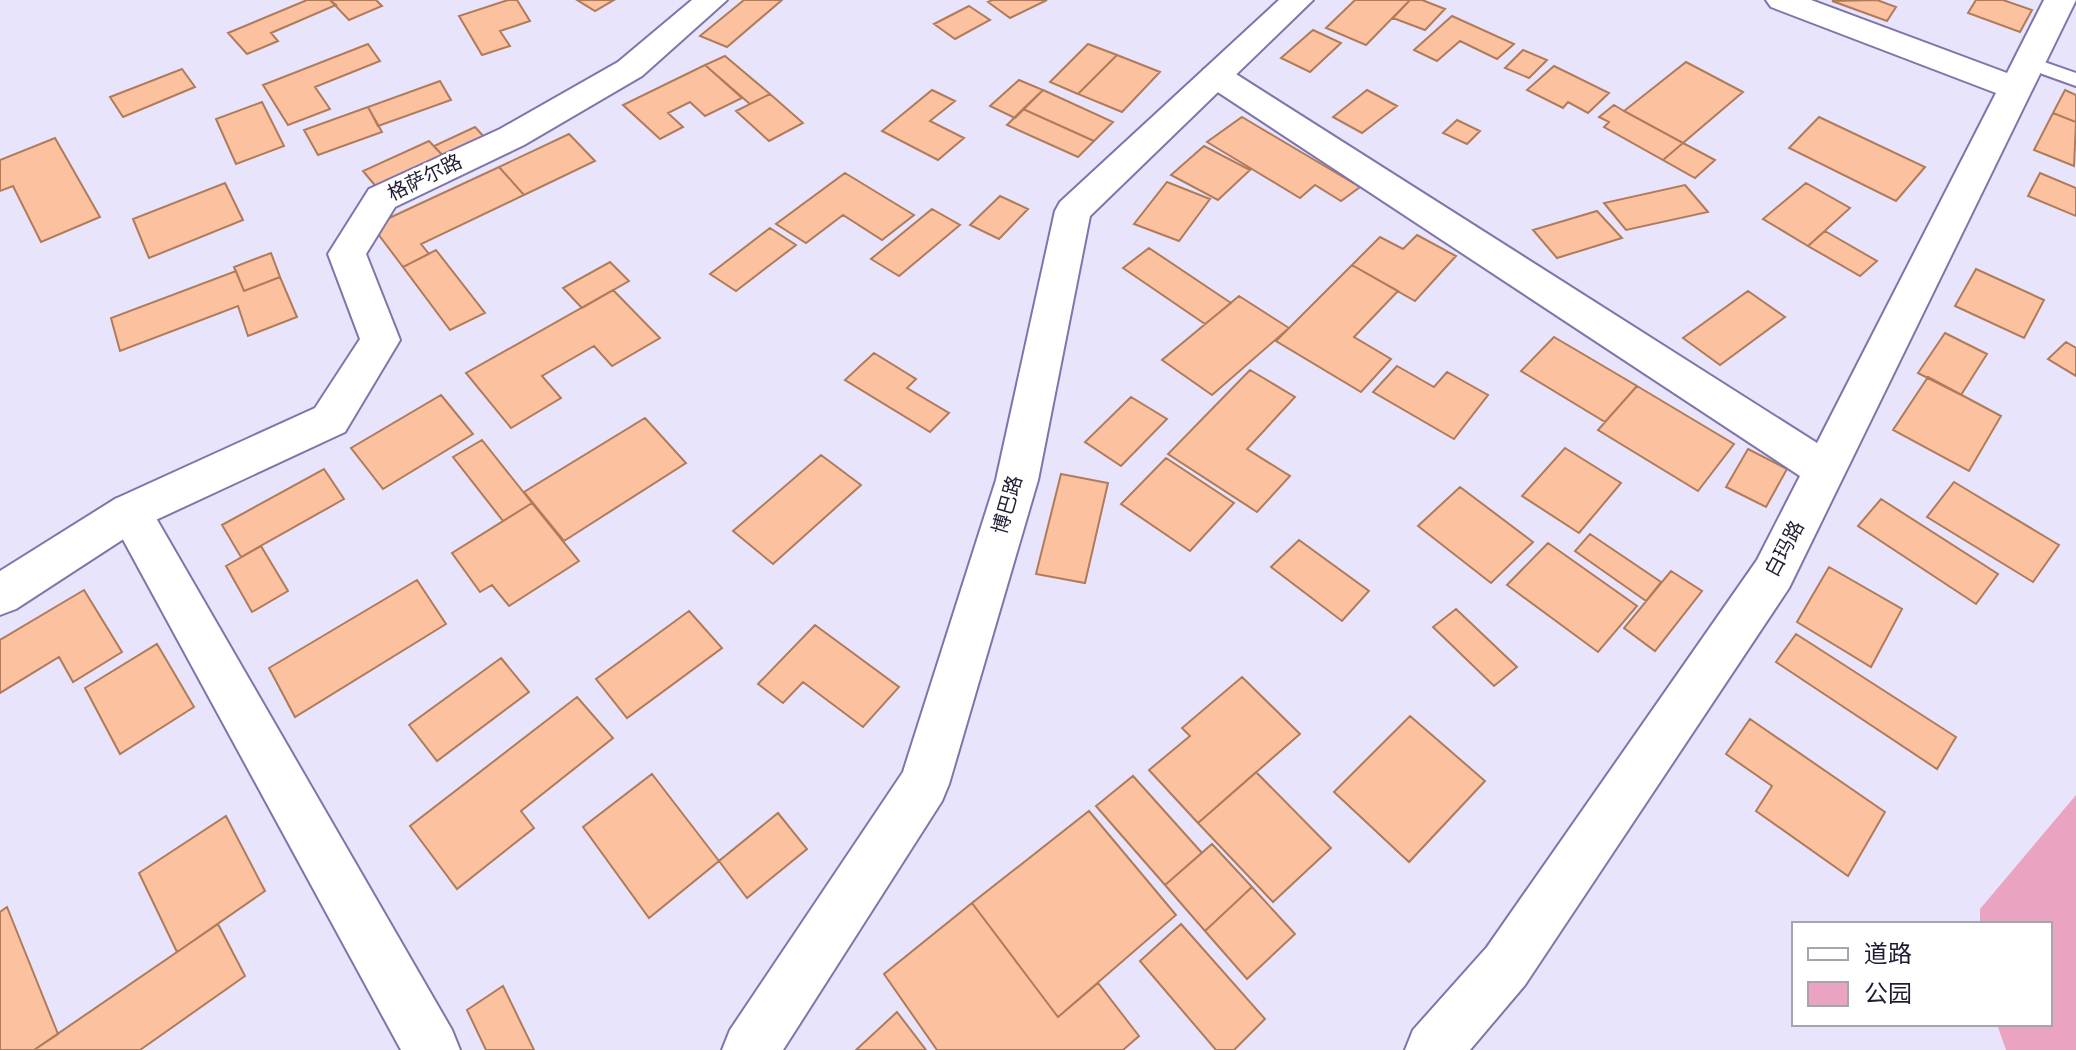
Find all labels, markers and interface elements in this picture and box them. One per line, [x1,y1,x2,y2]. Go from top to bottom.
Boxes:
street label: 格萨尔路 [383,148,467,208]
street label: 博巴路 [986,472,1030,538]
street label: 白玛路 [1759,516,1811,582]
legend [1792,922,2052,1026]
text: 道路 [1864,937,1912,972]
text: 公园 [1864,977,1912,1012]

